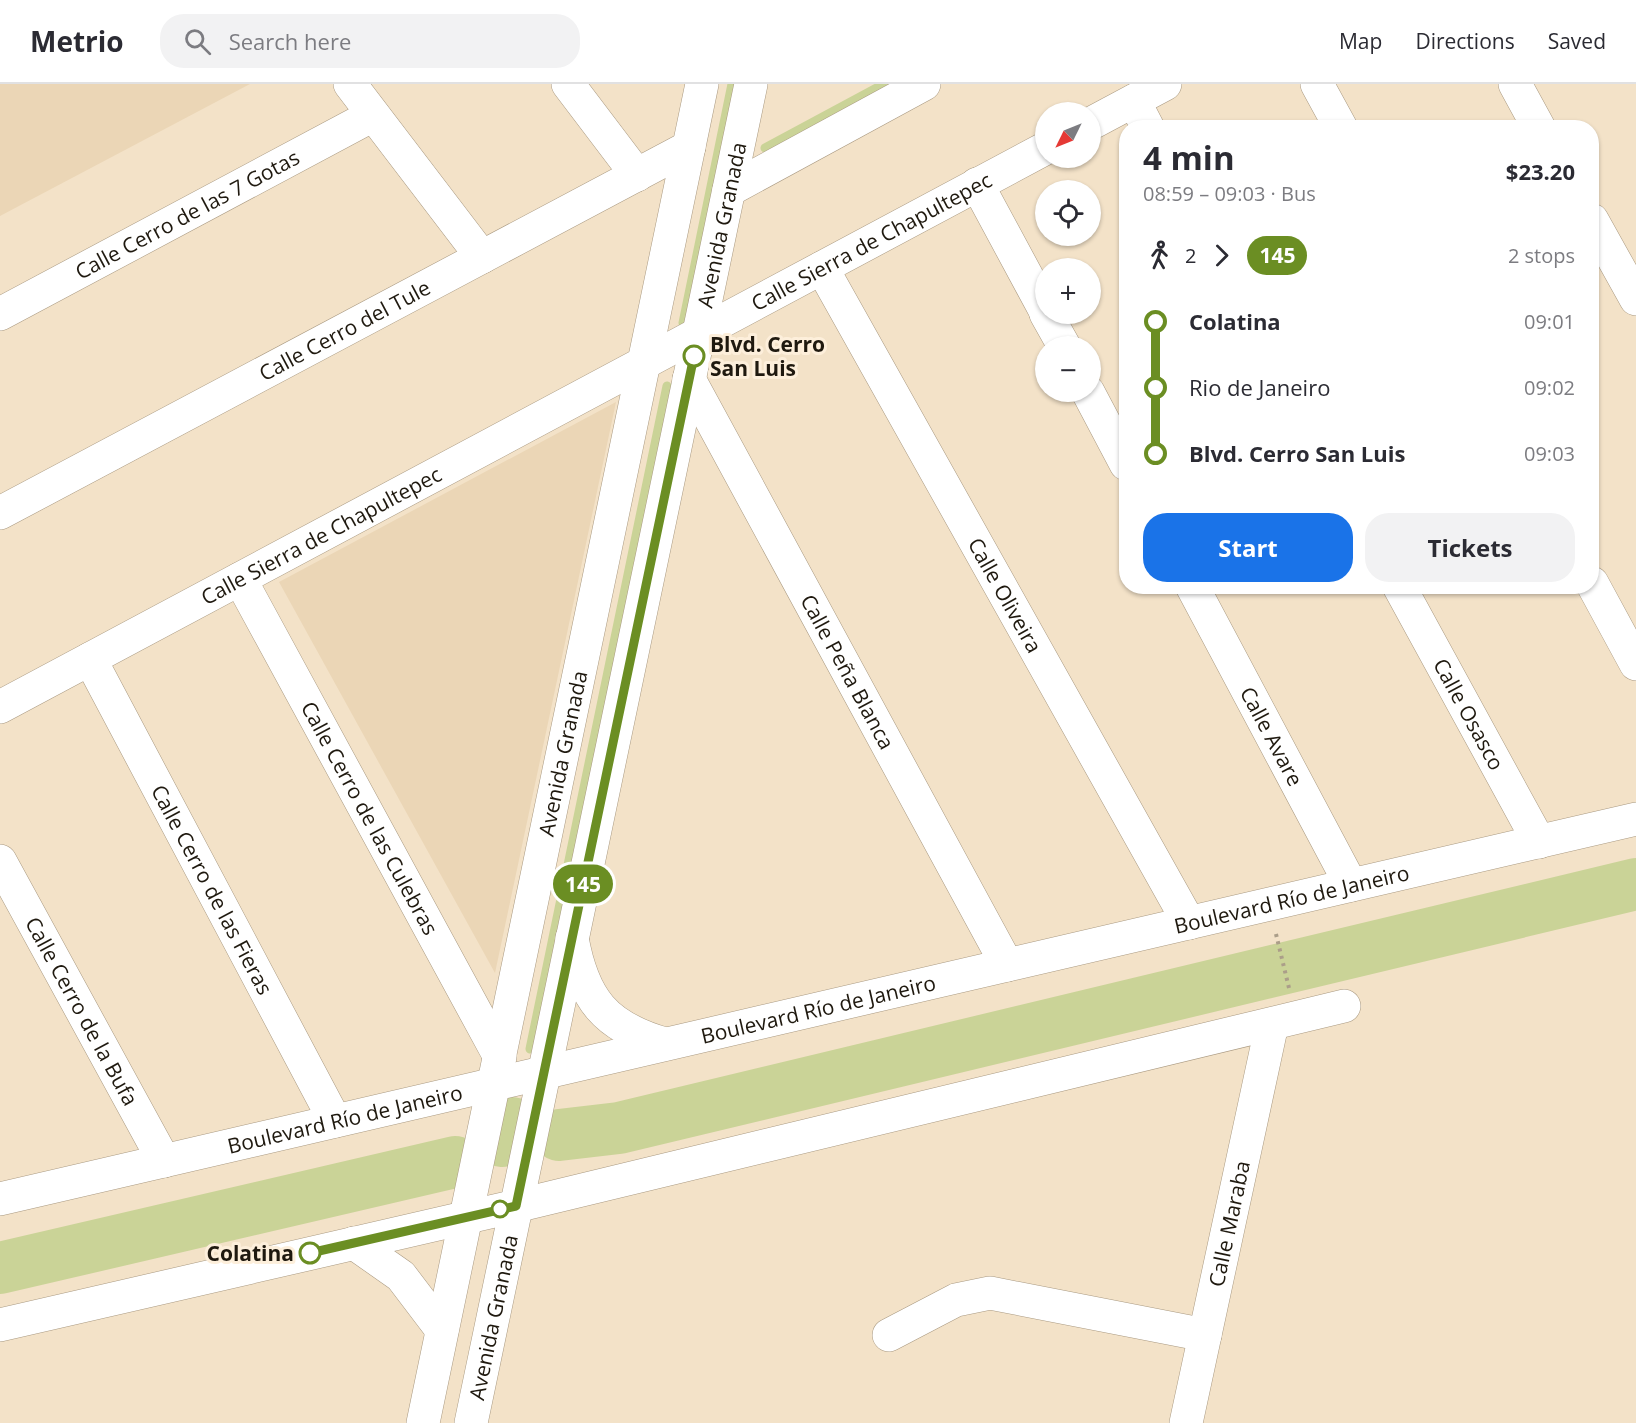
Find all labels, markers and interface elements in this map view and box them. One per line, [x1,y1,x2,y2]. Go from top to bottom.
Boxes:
search box [160,14,580,68]
text: Metrio [30,22,124,60]
icon: search [181,25,214,58]
text: Search here [229,26,351,56]
text: Map [1339,27,1382,55]
text: Directions [1415,27,1515,55]
text: Saved [1548,27,1606,55]
north arrow [1035,102,1101,168]
map controls [1035,102,1101,402]
text: 4 min [1143,135,1235,180]
street label: Avenida Granada [691,140,752,310]
street label: Calle Cerro de las 7 Gotas [70,143,304,285]
text: $23.20 [1506,156,1575,186]
street label: Calle Sierra de Chapultepec [746,166,996,317]
button: locate [1035,180,1101,246]
text: 08:59 – 09:03 · Bus [1143,180,1316,207]
icon: walk [1143,239,1176,272]
icon: forward [1205,239,1238,272]
text: 145 [1259,241,1295,269]
text: 2 [1185,242,1196,269]
text: 2 stops [1508,242,1575,269]
button: + [1035,258,1101,324]
street label: Calle Cerro del Tule [254,273,435,387]
text: Colatina [1189,306,1281,336]
text: 09:01 [1524,308,1575,335]
place label: Blvd. Cerro San Luis [710,330,825,382]
button: − [1035,336,1101,402]
marker: Blvd. Cerro San Luis [683,345,705,367]
text: Rio de Janeiro [1189,372,1330,402]
text: 09:02 [1524,374,1575,401]
text: Blvd. Cerro San Luis [1189,438,1405,468]
text: 09:03 [1524,440,1575,467]
street label: Calle Sierra de Chapultepec [196,460,446,611]
button: Start [1143,513,1353,582]
button: Tickets [1365,513,1575,582]
street label: Calle Oliveira [962,533,1049,658]
street label: Calle Peña Blanca [794,589,901,754]
street label: Calle Osasco [1427,653,1511,775]
street label: Avenida Granada [532,668,593,839]
street label: Calle Avare [1234,682,1310,791]
street label: Calle Cerro de las Culebras [295,696,445,940]
street label: Calle Cerro de las Fieras [145,780,279,999]
street label: Boulevard Río de Janeiro [1171,858,1412,940]
line badge: 145 [548,864,618,904]
text: 145 [565,870,601,898]
street label: Calle Cerro de la Bufa [19,912,145,1110]
street label: Boulevard Río de Janeiro [698,968,938,1050]
street label: Boulevard Río de Janeiro [225,1078,465,1160]
street label: Calle Maraba [1202,1158,1256,1289]
unlabelled marker [491,1200,509,1218]
street label: Avenida Granada [462,1232,524,1403]
place label: Colatina [207,1239,294,1267]
marker: Colatina [299,1242,321,1264]

